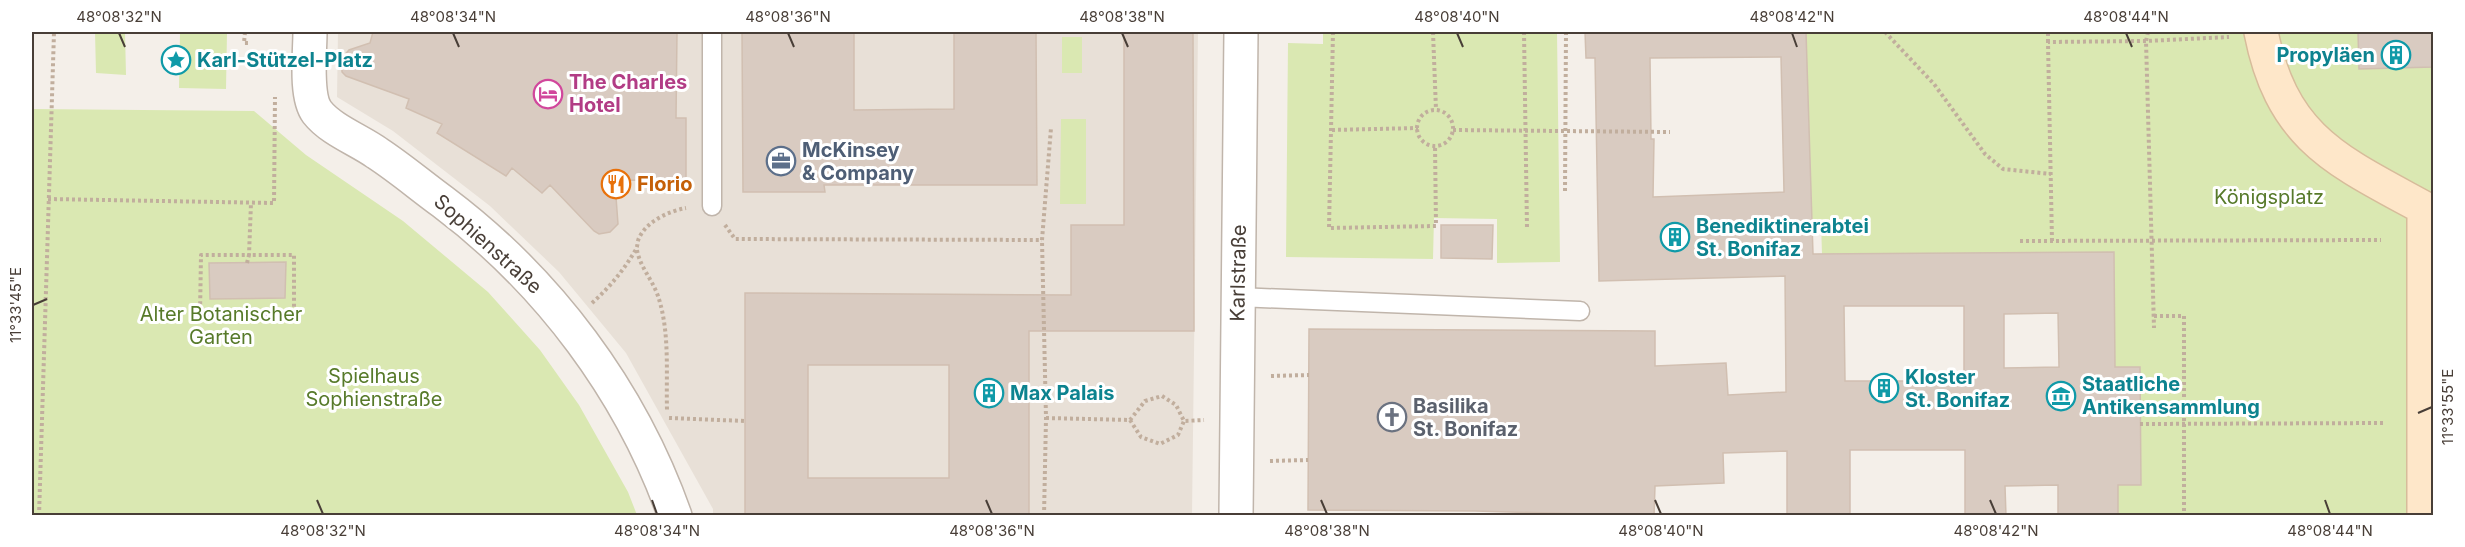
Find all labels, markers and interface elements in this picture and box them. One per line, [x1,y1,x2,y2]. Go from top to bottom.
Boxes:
text: 48°08'32"N [76,7,162,26]
text: 48°08'34"N [410,7,496,26]
text: 48°08'36"N [745,7,831,26]
text: 48°08'38"N [1079,7,1165,26]
text: 48°08'40"N [1414,7,1500,26]
text: 48°08'42"N [1749,7,1835,26]
text: 48°08'44"N [2083,7,2169,26]
building icon: Propyläen [2380,39,2412,71]
place label: Propyläen [2276,43,2375,67]
place icon: Karl-Stützel-Platz [160,44,192,76]
place label: Karl-Stützel-Platz [197,48,373,72]
place label: The Charles Hotel [569,70,687,117]
hotel icon: The Charles Hotel [532,78,564,110]
place label: McKinsey & Company [802,138,914,185]
office icon: McKinsey & Company [765,145,797,177]
restaurant icon: Florio [600,168,632,200]
place label: Florio [637,172,692,196]
park label: Königsplatz [2214,185,2324,209]
street label: Sophienstraße [429,189,547,299]
place label: Benediktinerabtei St. Bonifaz [1696,214,1869,261]
building icon: Benediktinerabtei St. Bonifaz [1659,221,1691,253]
street label: Karlstraße [1225,224,1251,322]
text: 11°33'45"E [6,267,25,343]
park label: Alter Botanischer Garten [140,302,303,349]
park label: Spielhaus Sophienstraße [305,364,443,411]
place label: Kloster St. Bonifaz [1905,365,2010,412]
text: 11°33'55"E [2438,369,2457,445]
building icon: Kloster St. Bonifaz [1868,372,1900,404]
place label: Staatliche Antikensammlung [2082,372,2260,419]
building icon: Max Palais [973,377,1005,409]
museum icon: Staatliche Antikensammlung [2045,380,2077,412]
place label: Max Palais [1010,381,1115,405]
place label: Basilika St. Bonifaz [1413,394,1518,441]
church icon: Basilika St. Bonifaz [1376,401,1408,433]
text: 48°08'32"N [280,521,366,540]
text: 48°08'34"N [614,521,700,540]
text: 48°08'36"N [949,521,1035,540]
text: 48°08'38"N [1284,521,1370,540]
text: 48°08'40"N [1618,521,1704,540]
text: 48°08'42"N [1953,521,2039,540]
text: 48°08'44"N [2287,521,2373,540]

